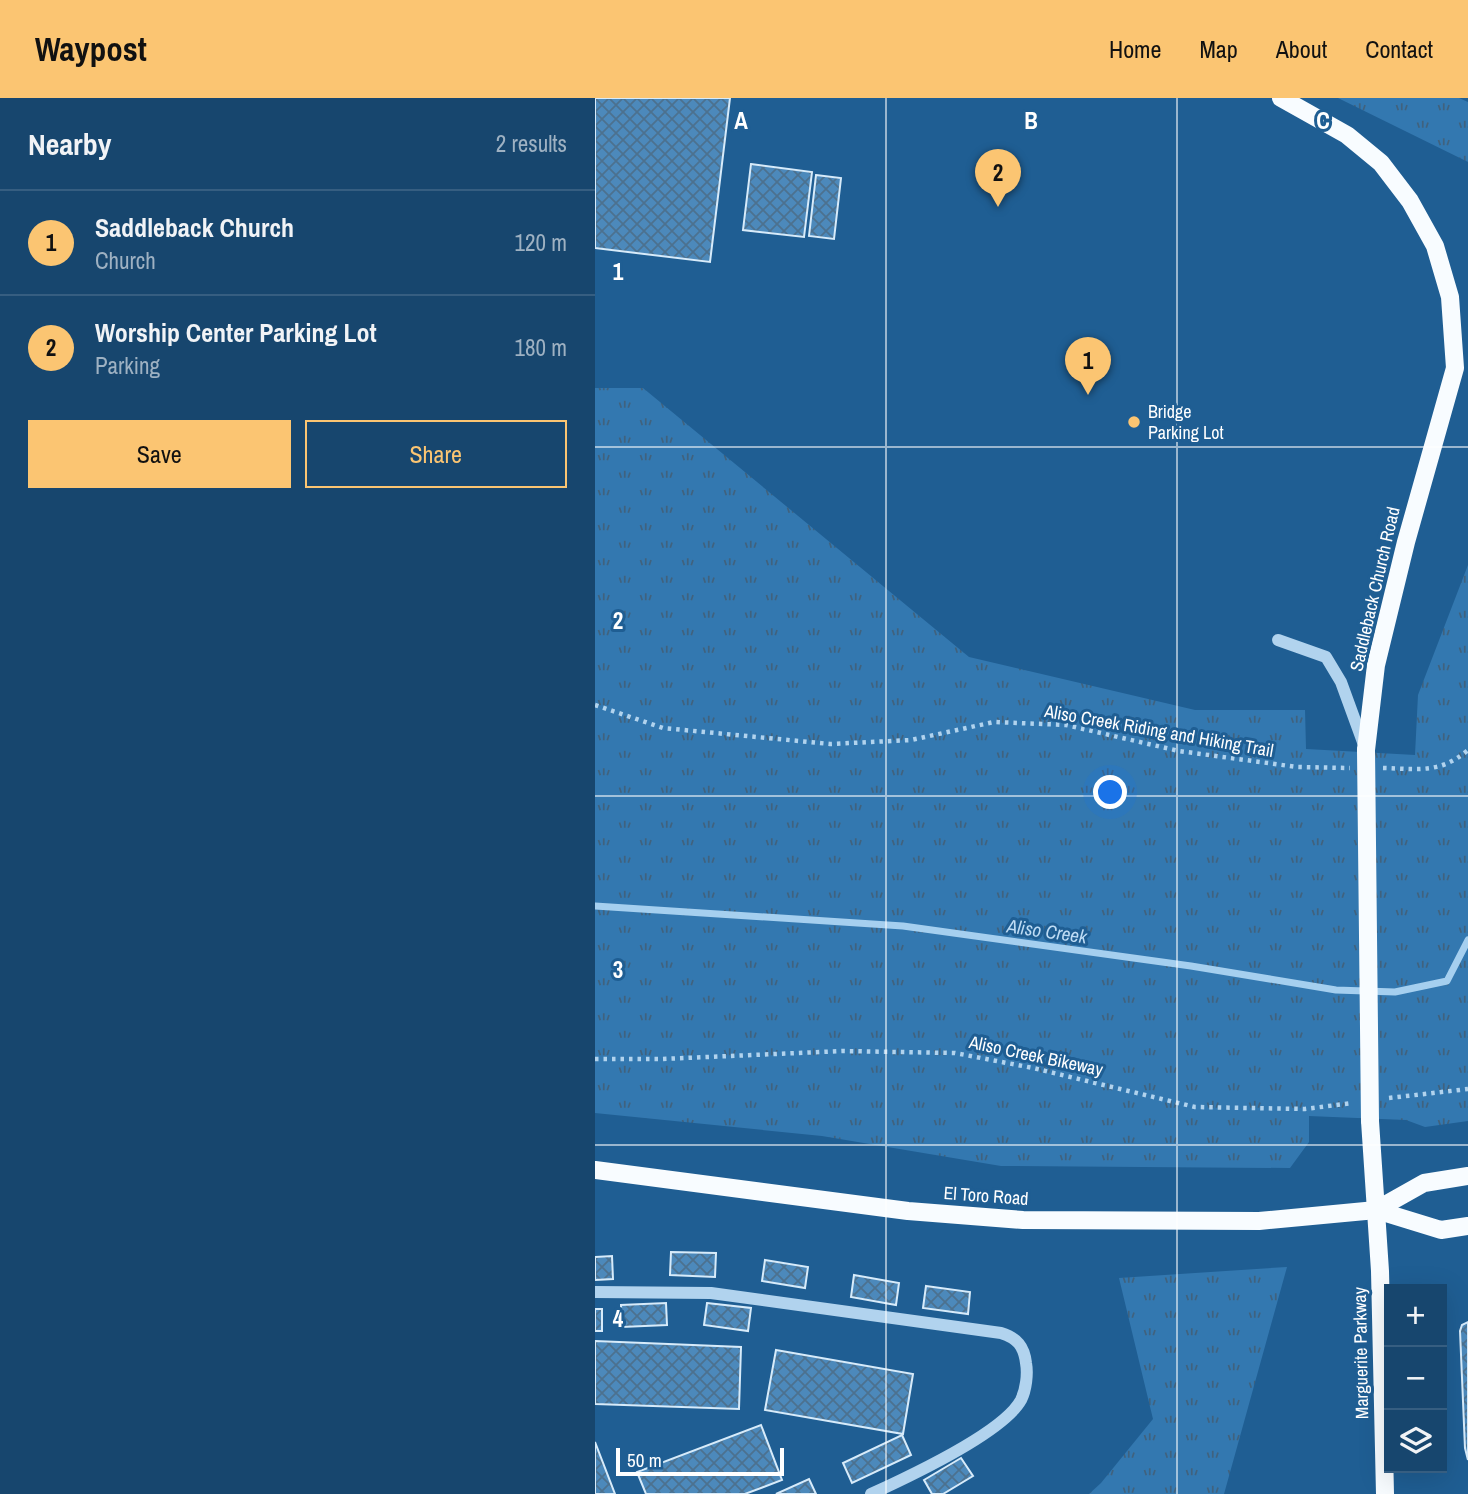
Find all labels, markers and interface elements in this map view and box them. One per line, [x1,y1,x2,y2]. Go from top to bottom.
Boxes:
text: Waypost [35,27,147,71]
text: Home [1109,33,1161,65]
text: Map [1199,33,1238,65]
text: About [1276,33,1327,65]
text: Contact [1365,33,1433,65]
text: A [734,105,748,136]
text: B [1024,105,1038,136]
text: C [1316,105,1330,136]
text: Nearby [28,124,111,164]
text: 2 results [496,128,567,159]
pin: 2 [975,149,1021,207]
text: Saddleback Church [95,210,294,245]
text: 1 [46,227,56,258]
text: 120 m [515,227,567,258]
text: Church [95,245,156,276]
text: 1 [613,256,624,287]
text: Worship Center Parking Lot [95,315,377,350]
text: 2 [46,332,56,363]
text: 180 m [515,332,567,363]
pin: 1 [1065,337,1111,395]
text: Parking [95,350,160,381]
place label: Bridge Parking Lot [1148,399,1224,445]
marker: Bridge Parking Lot [1126,414,1142,430]
button: Save [28,420,291,488]
button: Share [305,420,567,488]
street label: Saddleback Church Road [1343,504,1406,674]
text: 2 [613,605,623,636]
street label: Aliso Creek Riding and Hiking Trail [1042,698,1276,763]
your location [1093,775,1127,809]
water label: Aliso Creek [1004,912,1090,950]
text: 3 [613,954,623,985]
street label: Aliso Creek Bikeway [966,1029,1106,1082]
street label: El Toro Road [943,1180,1029,1211]
map controls [1384,1284,1447,1473]
button: + [1384,1284,1447,1347]
street label: Marguerite Parkway [1347,1286,1374,1419]
text: 4 [613,1303,624,1334]
button: − [1384,1347,1447,1410]
button: layers [1384,1410,1447,1473]
scale bar [616,1445,784,1477]
text: 50 m [627,1447,662,1473]

